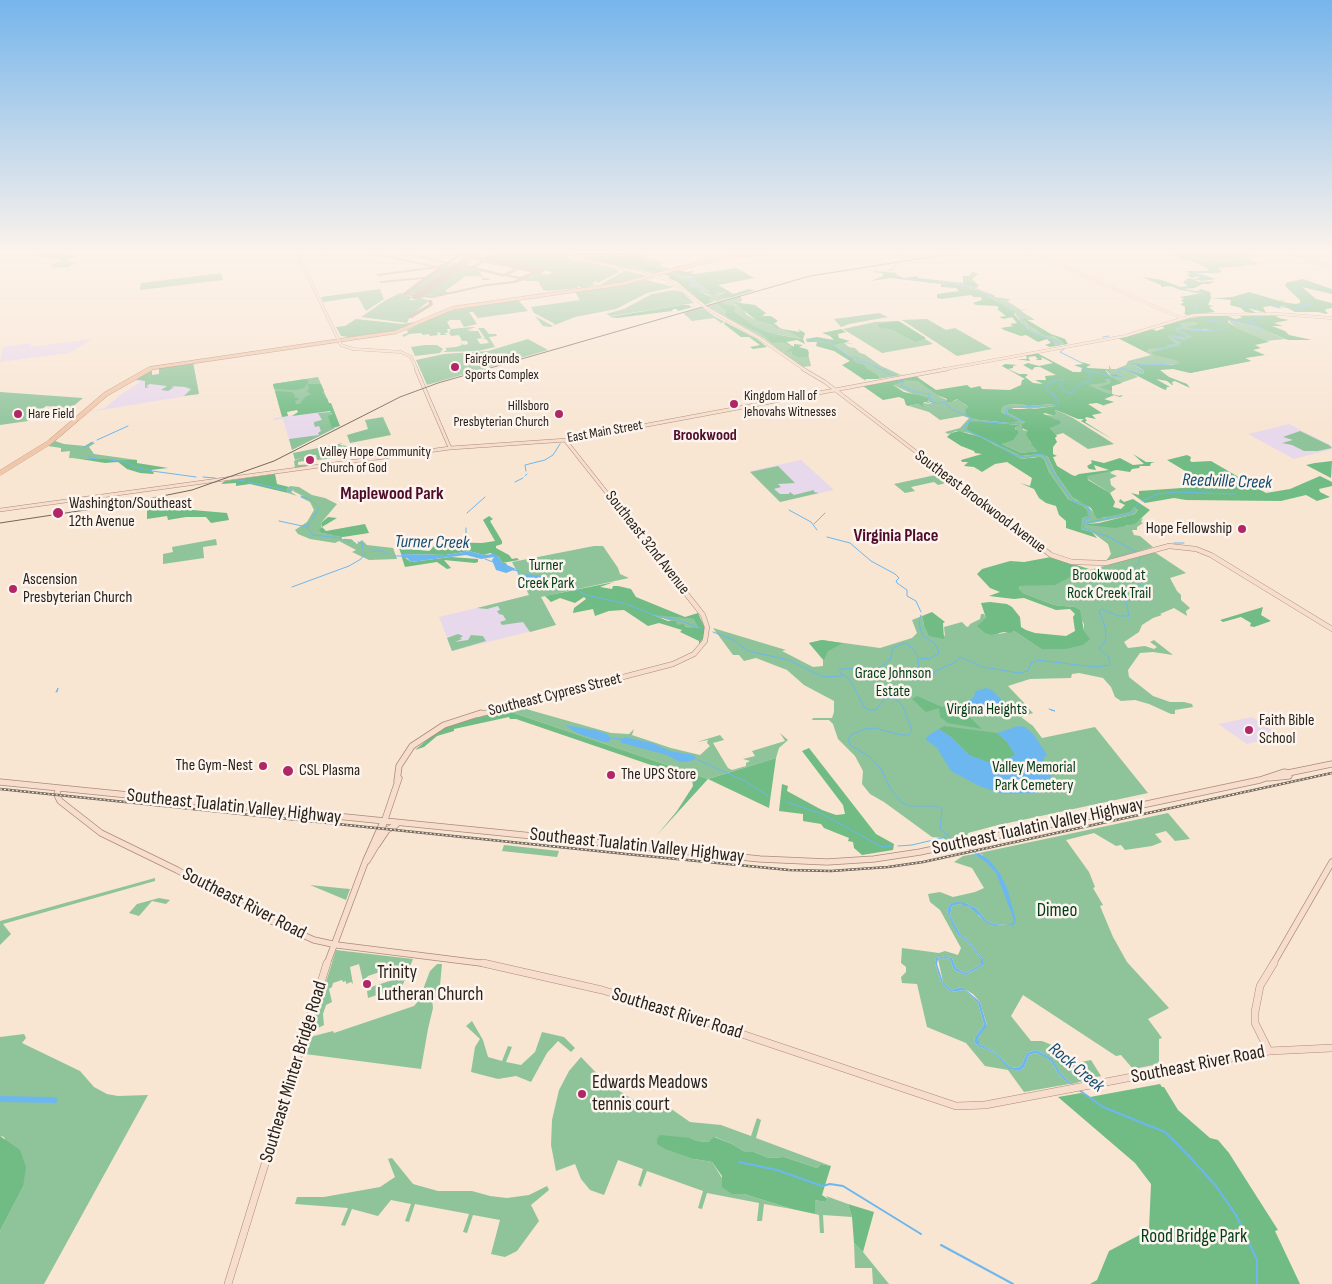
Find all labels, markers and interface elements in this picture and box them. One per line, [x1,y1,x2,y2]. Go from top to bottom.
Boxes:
place label: Fairgrounds Sports Complex [465,351,539,384]
marker: Fairgrounds Sports Complex [449,361,461,373]
place label: Kingdom Hall of Jehovahs Witnesses [744,388,836,421]
place label: Hillsboro Presbyterian Church [453,398,549,431]
marker: Kingdom Hall of Jehovahs Witnesses [728,398,740,410]
place label: Hare Field [28,406,74,422]
marker: Hare Field [12,408,24,420]
marker: Hillsboro Presbyterian Church [553,408,565,420]
street label: East Main Street [566,417,644,447]
district label: Brookwood [673,426,737,446]
place label: Valley Hope Community Church of God [320,444,431,477]
street label: Southeast Brookwood Avenue [911,446,1049,558]
marker: Valley Hope Community Church of God [304,454,316,466]
water label: Reedville Creek [1182,470,1272,494]
district label: Maplewood Park [340,483,444,505]
street label: Southeast 32nd Avenue [601,487,693,599]
place label: Washington/Southeast 12th Avenue [69,494,192,532]
marker: Washington/Southeast 12th Avenue [51,506,65,520]
place label: Hope Fellowship [1146,519,1232,539]
marker: Hope Fellowship [1236,523,1248,535]
district label: Virginia Place [853,525,939,547]
water label: Turner Creek [394,532,470,554]
park label: Turner Creek Park [518,556,574,594]
park label: Brookwood at Rock Creek Trail [1067,566,1151,604]
place label: Ascension Presbyterian Church [23,570,132,608]
marker: Ascension Presbyterian Church [7,583,19,595]
park label: Grace Johnson Estate [855,664,931,702]
street label: Southeast Cypress Street [486,669,624,721]
park label: Virgina Heights [947,700,1027,720]
place label: Faith Bible School [1259,711,1314,749]
marker: Faith Bible School [1243,724,1255,736]
place label: The Gym-Nest [176,756,253,776]
park label: Valley Memorial Park Cemetery [992,758,1076,796]
marker: The Gym-Nest [257,760,269,772]
place label: CSL Plasma [299,761,360,781]
marker: CSL Plasma [281,764,295,778]
place label: The UPS Store [621,765,696,785]
marker: The UPS Store [605,769,617,781]
street label: Southeast Tualatin Valley Highway [126,784,342,830]
street label: Southeast Tualatin Valley Highway [930,793,1146,861]
street label: Southeast Tualatin Valley Highway [529,823,745,869]
street label: Southeast River Road [178,863,310,945]
park label: Dimeo [1037,900,1077,922]
place label: Trinity Lutheran Church [377,962,483,1006]
marker: Trinity Lutheran Church [361,978,373,990]
street label: Southeast Minter Bridge Road [256,979,332,1165]
street label: Southeast River Road [609,983,745,1045]
water label: Rock Creek [1044,1039,1108,1097]
street label: Southeast River Road [1129,1041,1267,1089]
place label: Edwards Meadows tennis court [592,1072,708,1116]
marker: Edwards Meadows tennis court [576,1088,588,1100]
park label: Rood Bridge Park [1141,1226,1247,1248]

